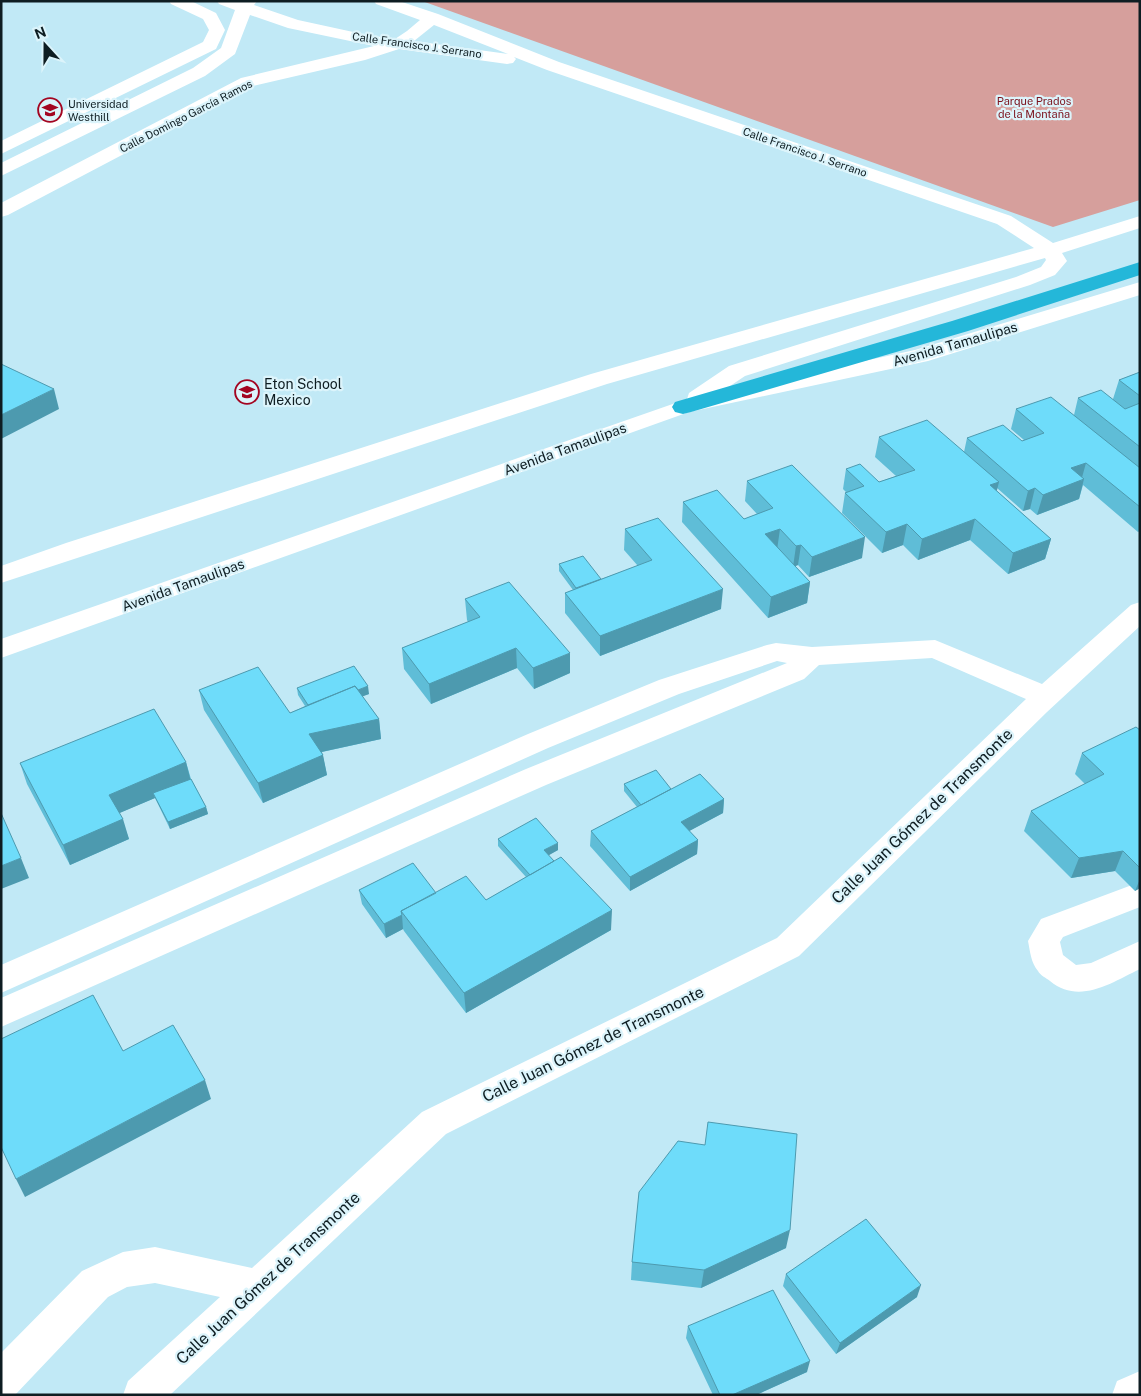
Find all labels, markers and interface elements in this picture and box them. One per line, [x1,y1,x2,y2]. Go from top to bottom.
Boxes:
north arrow [20,20,70,70]
text: N [32,23,48,42]
street label: Calle Francisco J. Serrano [352,30,482,60]
street label: Calle Domingo García Ramos [118,77,255,155]
park label: Parque Prados de la Montaña [997,95,1072,120]
school or university icon: Universidad Westhill [37,97,63,123]
place label: Universidad Westhill [68,98,128,123]
street label: Calle Francisco J. Serrano [741,125,869,179]
street label: Avenida Tamaulipas [891,319,1019,369]
place label: Eton School Mexico [264,376,342,408]
school or university icon: Eton School Mexico [234,379,260,405]
street label: Avenida Tamaulipas [502,419,628,479]
street label: Avenida Tamaulipas [120,555,246,615]
street label: Calle Juan Gómez de Transmonte [828,724,1016,908]
street label: Calle Juan Gómez de Transmonte [479,982,707,1106]
street label: Calle Juan Gómez de Transmonte [172,1188,364,1368]

